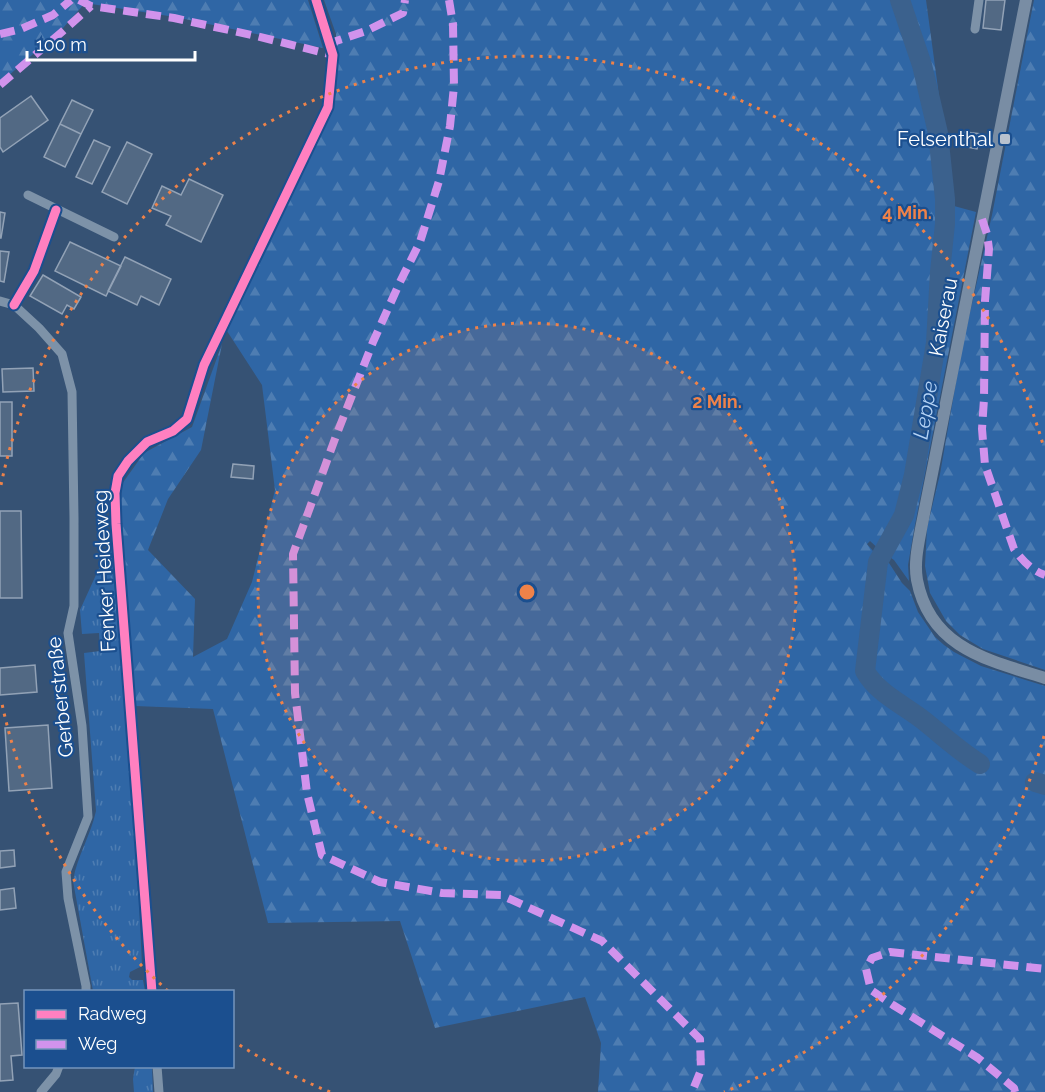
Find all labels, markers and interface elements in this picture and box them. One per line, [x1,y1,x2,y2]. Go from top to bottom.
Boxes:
scale bar [27,24,195,62]
text: 100 m [36,34,87,55]
place label: Felsenthal [897,127,994,151]
marker: Felsenthal [998,132,1012,146]
text: 4 Min. [882,202,932,223]
street label: Kaiserau [924,276,962,358]
water label: Leppe [908,379,942,441]
text: 2 Min. [692,391,742,412]
street label: Fenker Heideweg [88,489,120,653]
centre of rings [517,582,537,602]
street label: Gerberstraße [42,635,78,759]
legend [24,990,234,1068]
text: Radweg [78,1003,147,1024]
text: Weg [78,1033,117,1054]

